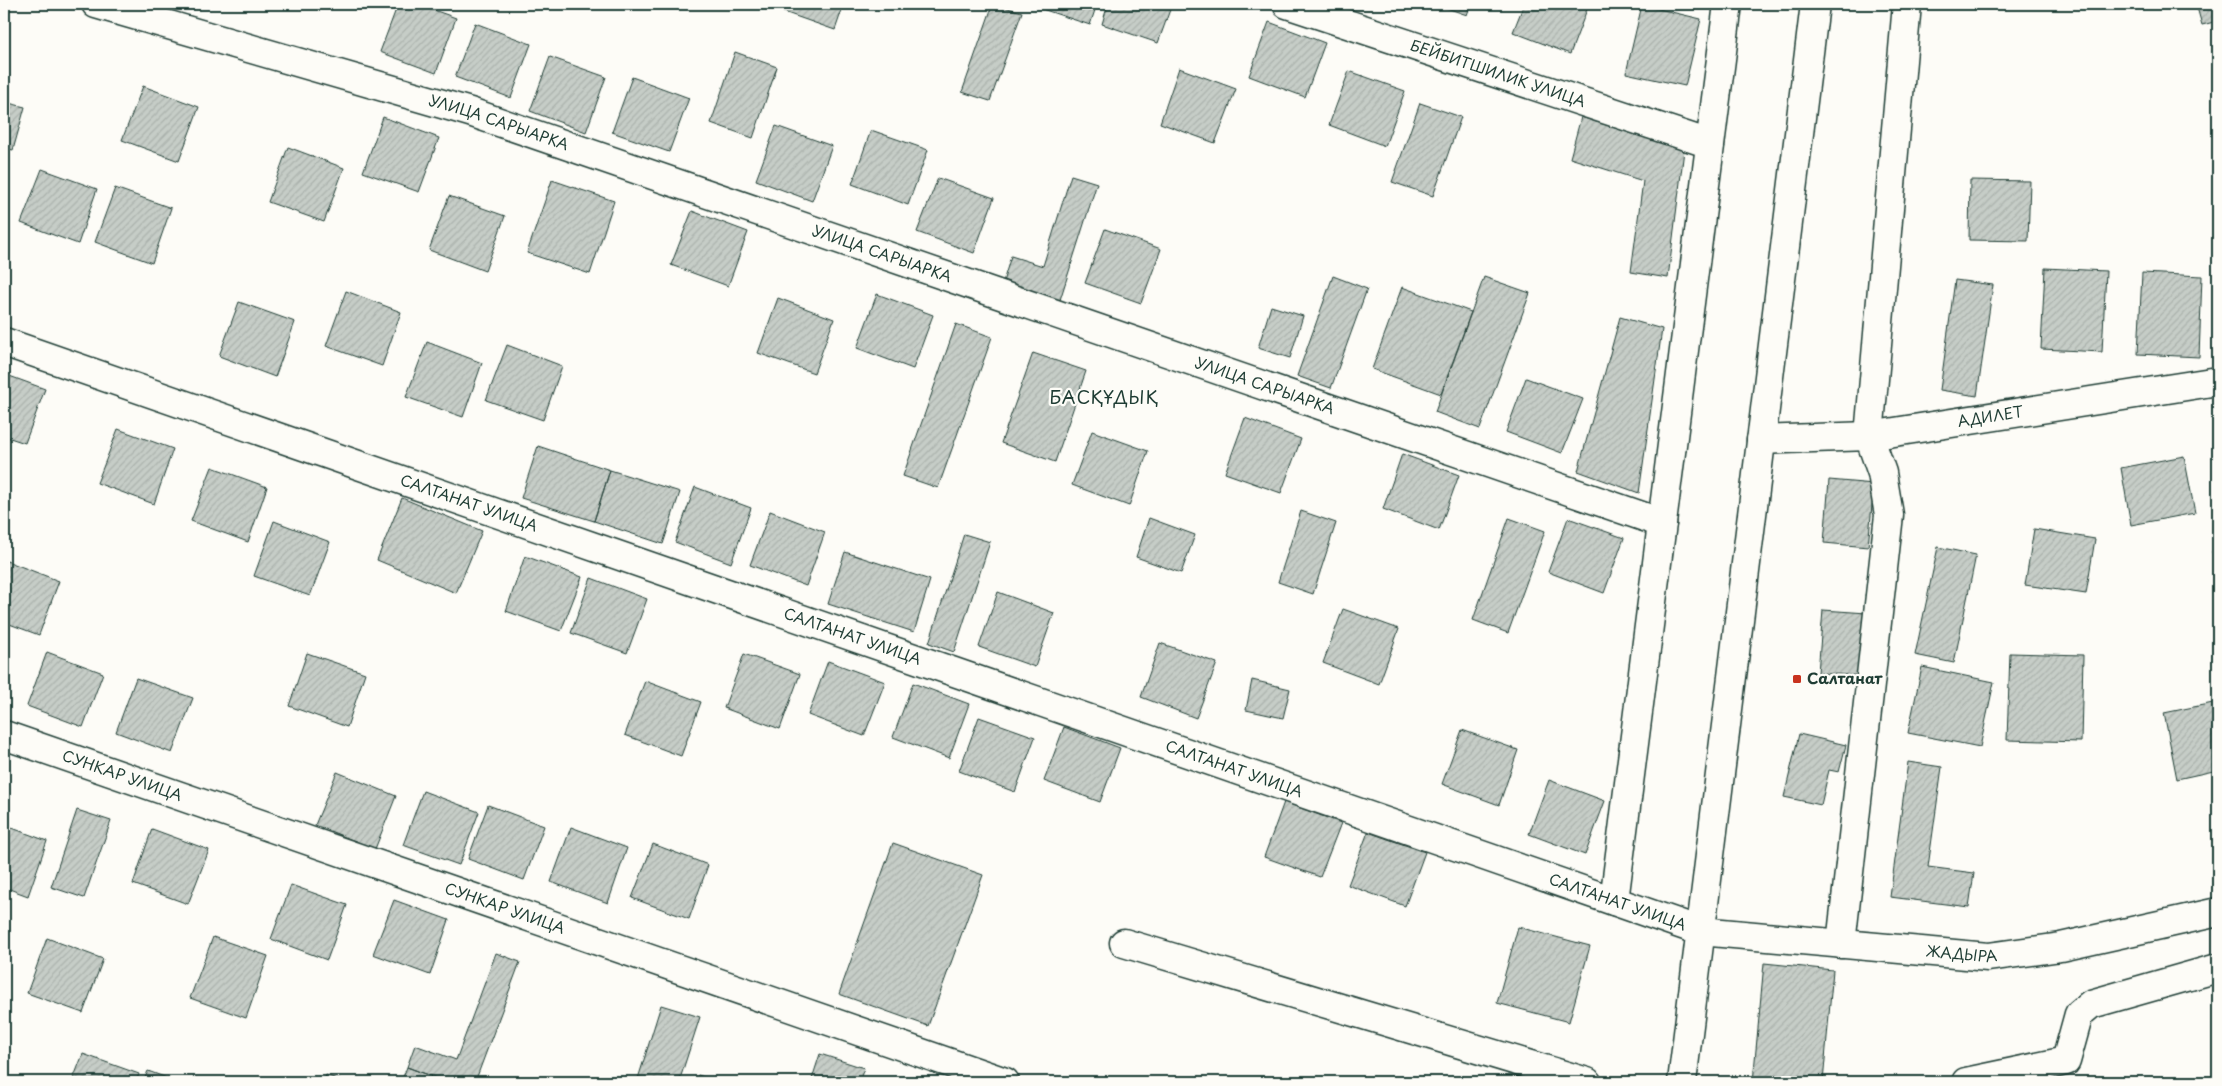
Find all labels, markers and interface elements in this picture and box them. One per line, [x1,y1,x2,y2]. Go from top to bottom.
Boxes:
street label: БЕЙБИТШИЛИК УЛИЦА [1407,33,1589,112]
street label: УЛИЦА САРЫАРКА [427,88,572,155]
street label: УЛИЦА САРЫАРКА [810,218,955,287]
street label: УЛИЦА САРЫАРКА [1192,350,1338,419]
district label: БАСҚҰДЫҚ [1049,383,1159,410]
street label: АДИЛЕТ [1956,399,2025,432]
street label: САЛТАНАТ УЛИЦА [397,467,541,537]
street label: САЛТАНАТ УЛИЦА [781,601,925,670]
place label: Салтанат [1807,666,1884,689]
marker: Салтанат [1791,673,1803,685]
street label: САЛТАНАТ УЛИЦА [1163,733,1306,802]
street label: СУНКАР УЛИЦА [59,743,186,806]
street label: САЛТАНАТ УЛИЦА [1546,866,1690,935]
street label: СУНКАР УЛИЦА [442,876,569,939]
street label: ЖАДЫРА [1925,938,1998,967]

